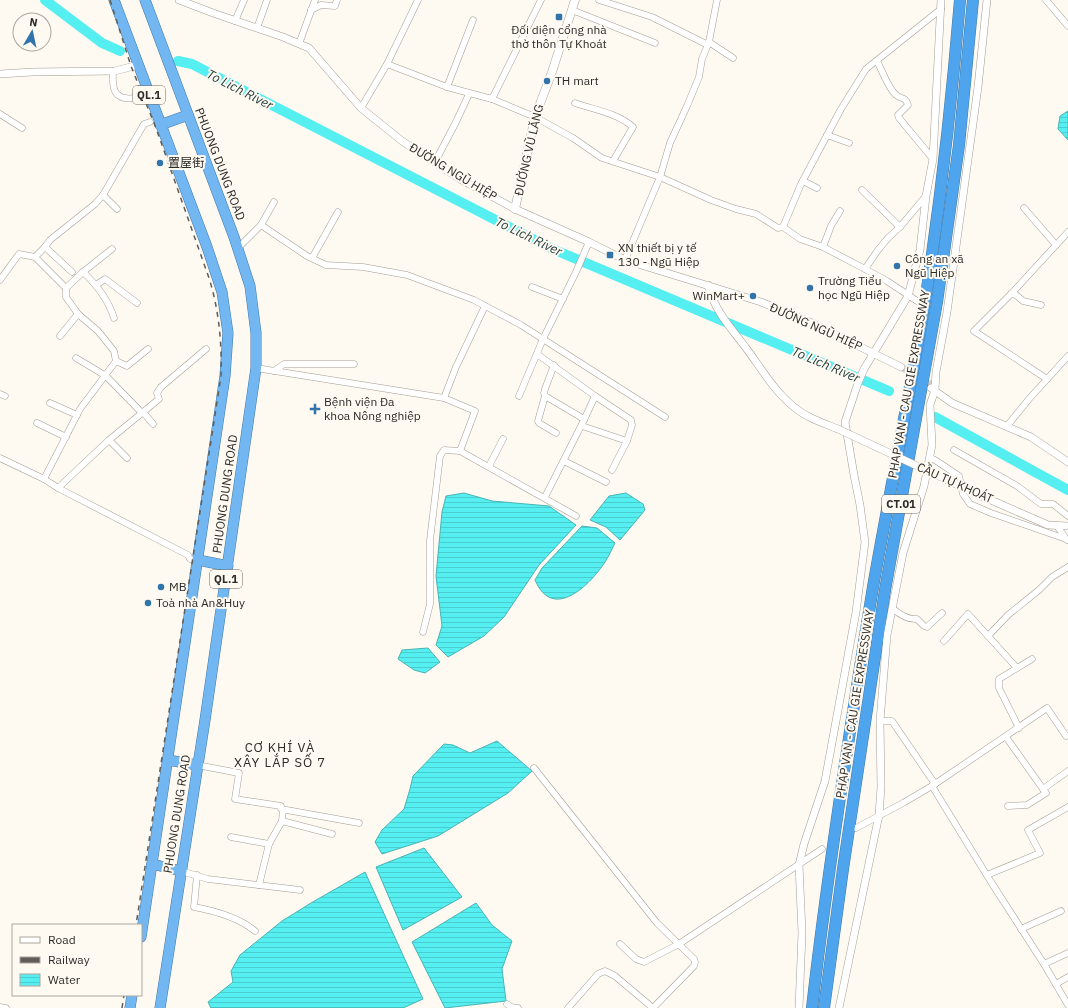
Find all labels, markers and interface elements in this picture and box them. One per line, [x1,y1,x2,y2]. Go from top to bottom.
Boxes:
north arrow [12,12,52,52]
marker: Đối diện cổng nhà thờ thôn Tự Khoát [554,12,564,22]
text: N [29,15,39,30]
place label: Đối diện cổng nhà thờ thôn Tự Khoát [511,22,607,51]
water label: To Lich River [204,65,277,114]
place label: TH mart [555,73,599,88]
marker: TH mart [542,76,552,86]
road number: QL.1 [133,86,165,104]
street label: ĐƯỜNG VŨ LĂNG [511,103,546,197]
street label: PHUONG DUNG ROAD [192,105,249,222]
street label: ĐƯỜNG NGŨ HIỆP [407,139,500,204]
place label: 置屋街 [168,155,204,170]
marker: 置屋街 [155,158,165,168]
water label: To Lich River [493,213,566,260]
place label: XN thiết bị y tế 130 - Ngũ Hiệp [618,240,700,269]
marker: XN thiết bị y tế 130 - Ngũ Hiệp [605,250,615,260]
place label: Công an xã Ngũ Hiệp [905,251,964,280]
marker: Công an xã Ngũ Hiệp [892,261,902,271]
place label: Trường Tiểu học Ngũ Hiệp [818,273,890,302]
marker: Trường Tiểu học Ngũ Hiệp [805,283,815,293]
place label: WinMart+ [692,288,745,303]
street label: PHAP VAN - CAU GIE EXPRESSWAY [885,289,932,479]
marker: WinMart+ [748,291,758,301]
street label: ĐƯỜNG NGŨ HIỆP [768,299,865,354]
water label: To Lich River [789,343,864,387]
place label: Bệnh viện Đa khoa Nông nghiệp [324,394,421,423]
marker: Bệnh viện Đa khoa Nông nghiệp [309,403,321,415]
street label: PHUONG DUNG ROAD [209,434,240,554]
street label: CẦU TỰ KHOÁT [915,458,996,506]
road number: CT.01 [882,495,920,513]
road number: QL.1 [210,570,242,588]
place label: MB [169,579,187,594]
marker: MB [156,582,166,592]
place label: Toà nhà An&Huy [156,595,245,610]
marker: Toà nhà An&Huy [143,598,153,608]
street label: PHAP VAN - CAU GIE EXPRESSWAY [832,608,877,799]
district label: CƠ KHÍ VÀ XÂY LẮP SỐ 7 [234,739,326,771]
street label: PHUONG DUNG ROAD [160,754,193,874]
legend [12,924,142,996]
text: Road [48,932,76,947]
text: Railway [48,952,90,967]
text: Water [48,972,81,987]

